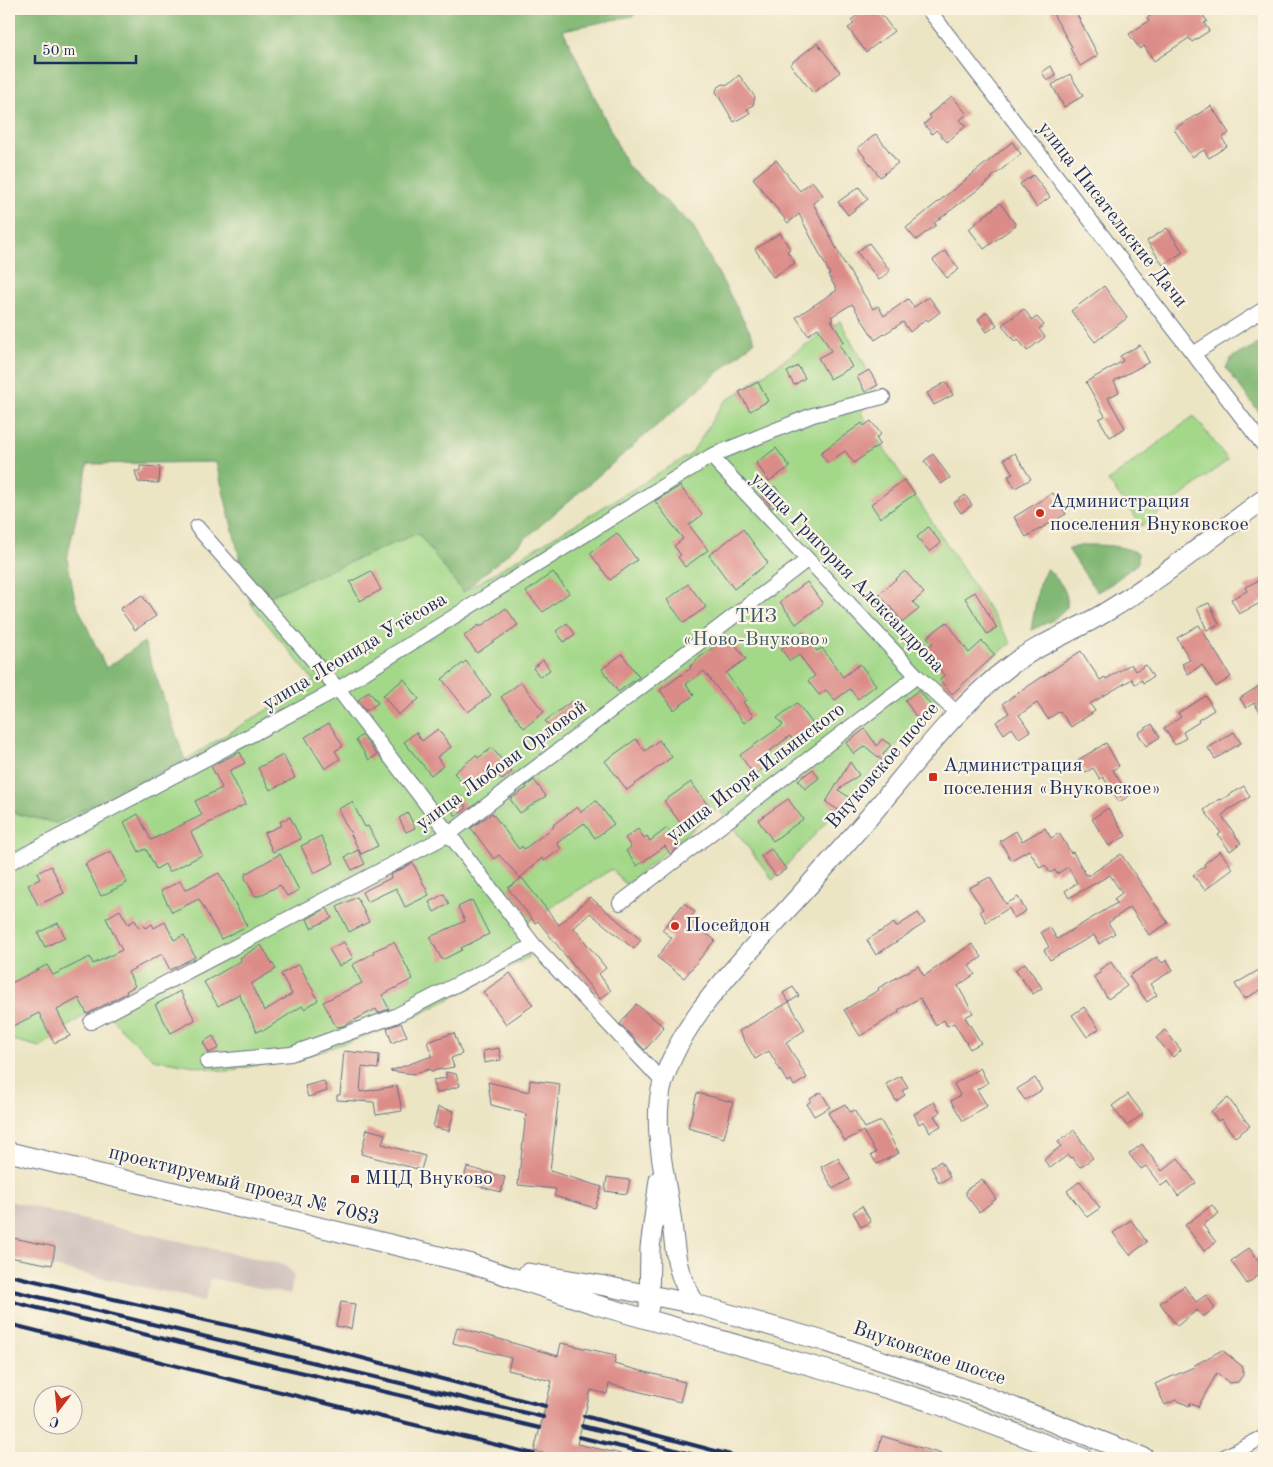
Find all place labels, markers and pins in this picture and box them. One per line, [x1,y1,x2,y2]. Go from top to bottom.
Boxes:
place label: Администрация поселения Внуковское [1050,492,1249,535]
marker: Администрация поселения Внуковское [1034,507,1046,519]
place label: Администрация поселения «Внуковское» [943,756,1161,799]
marker: Администрация поселения «Внуковское» [927,771,939,783]
place label: Посейдон [685,916,770,936]
marker: Посейдон [669,920,681,932]
place label: МЦД Внуково [365,1169,493,1189]
marker: МЦД Внуково [349,1173,361,1185]

